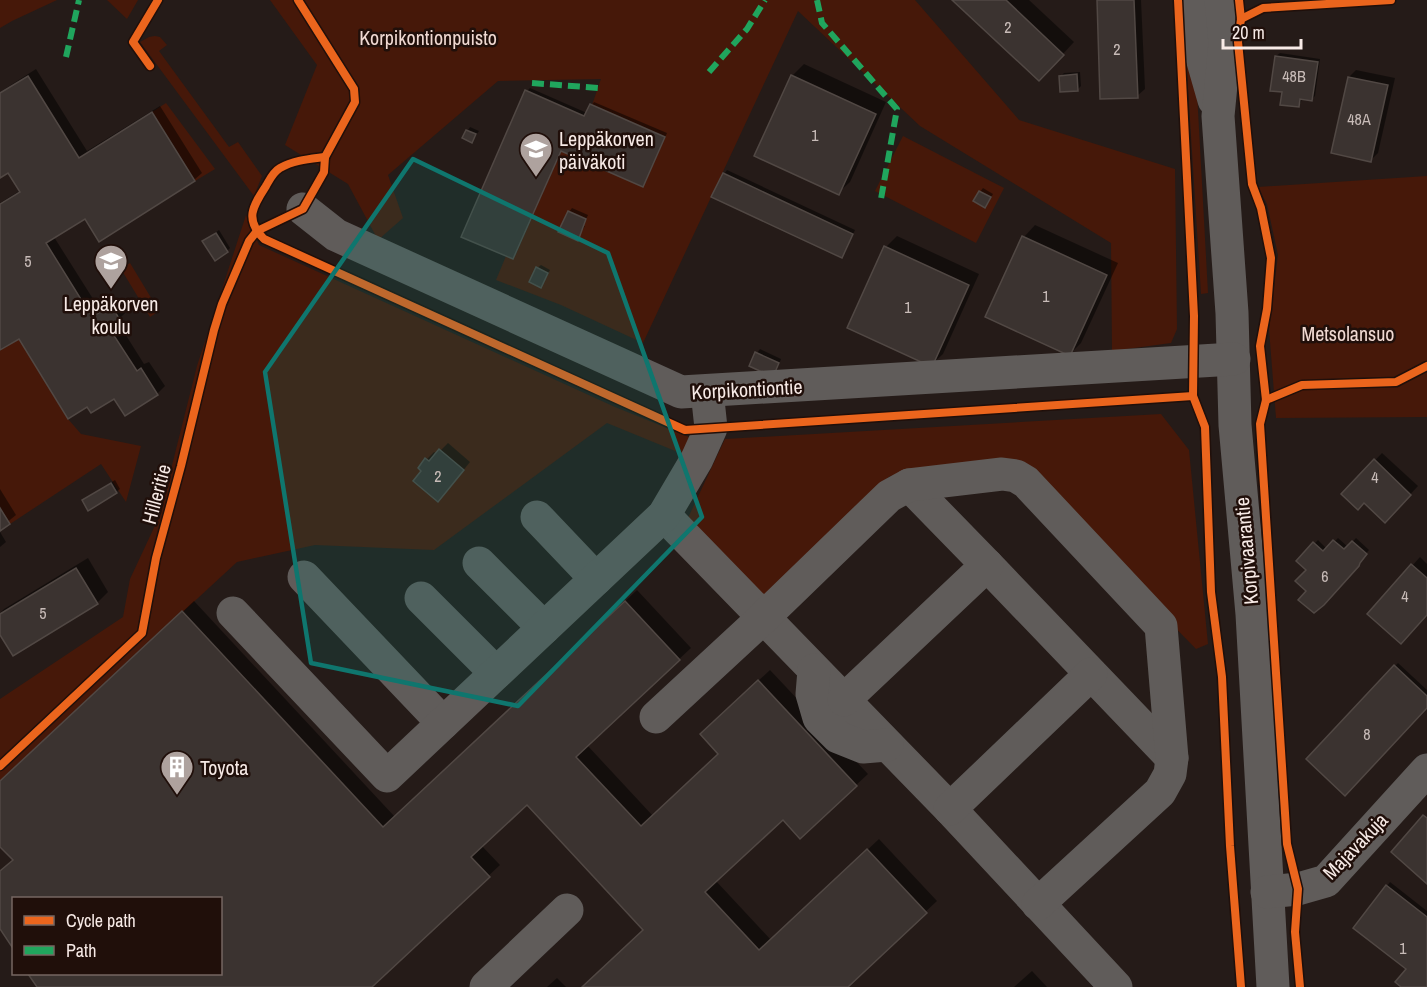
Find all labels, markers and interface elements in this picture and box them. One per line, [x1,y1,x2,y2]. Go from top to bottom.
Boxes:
scale bar [1223,12,1301,50]
house number: 2 [1004,16,1012,38]
text: 20 m [1232,20,1265,45]
park label: Korpikontionpuisto [359,24,497,51]
house number: 2 [1113,38,1121,60]
house number: 48B [1282,65,1306,87]
house number: 48A [1347,108,1371,130]
house number: 1 [811,124,819,146]
place label: Leppäkorven päiväkoti [559,125,654,175]
school or university icon: Leppäkorven päiväkoti [518,131,554,178]
school or university icon: Leppäkorven koulu [93,243,129,290]
house number: 5 [24,250,32,272]
house number: 1 [1042,285,1050,307]
place label: Leppäkorven koulu [64,290,158,340]
house number: 1 [904,296,912,318]
park label: Metsolansuo [1302,320,1394,347]
street label: Korpikontiontie [691,373,803,405]
street label: Hilleritie [135,461,177,527]
house number: 2 [434,465,442,487]
house number: 4 [1371,466,1379,488]
street label: Korpivaarantie [1228,496,1264,606]
house number: 6 [1321,565,1329,587]
house number: 4 [1401,585,1409,607]
house number: 5 [39,602,47,624]
house number: 8 [1363,723,1371,745]
building icon: Toyota [159,749,195,796]
place label: Toyota [200,754,248,781]
street label: Majavakuja [1316,807,1394,885]
legend [12,897,222,975]
text: Cycle path [66,908,136,933]
house number: 1 [1399,937,1407,959]
text: Path [66,938,96,963]

